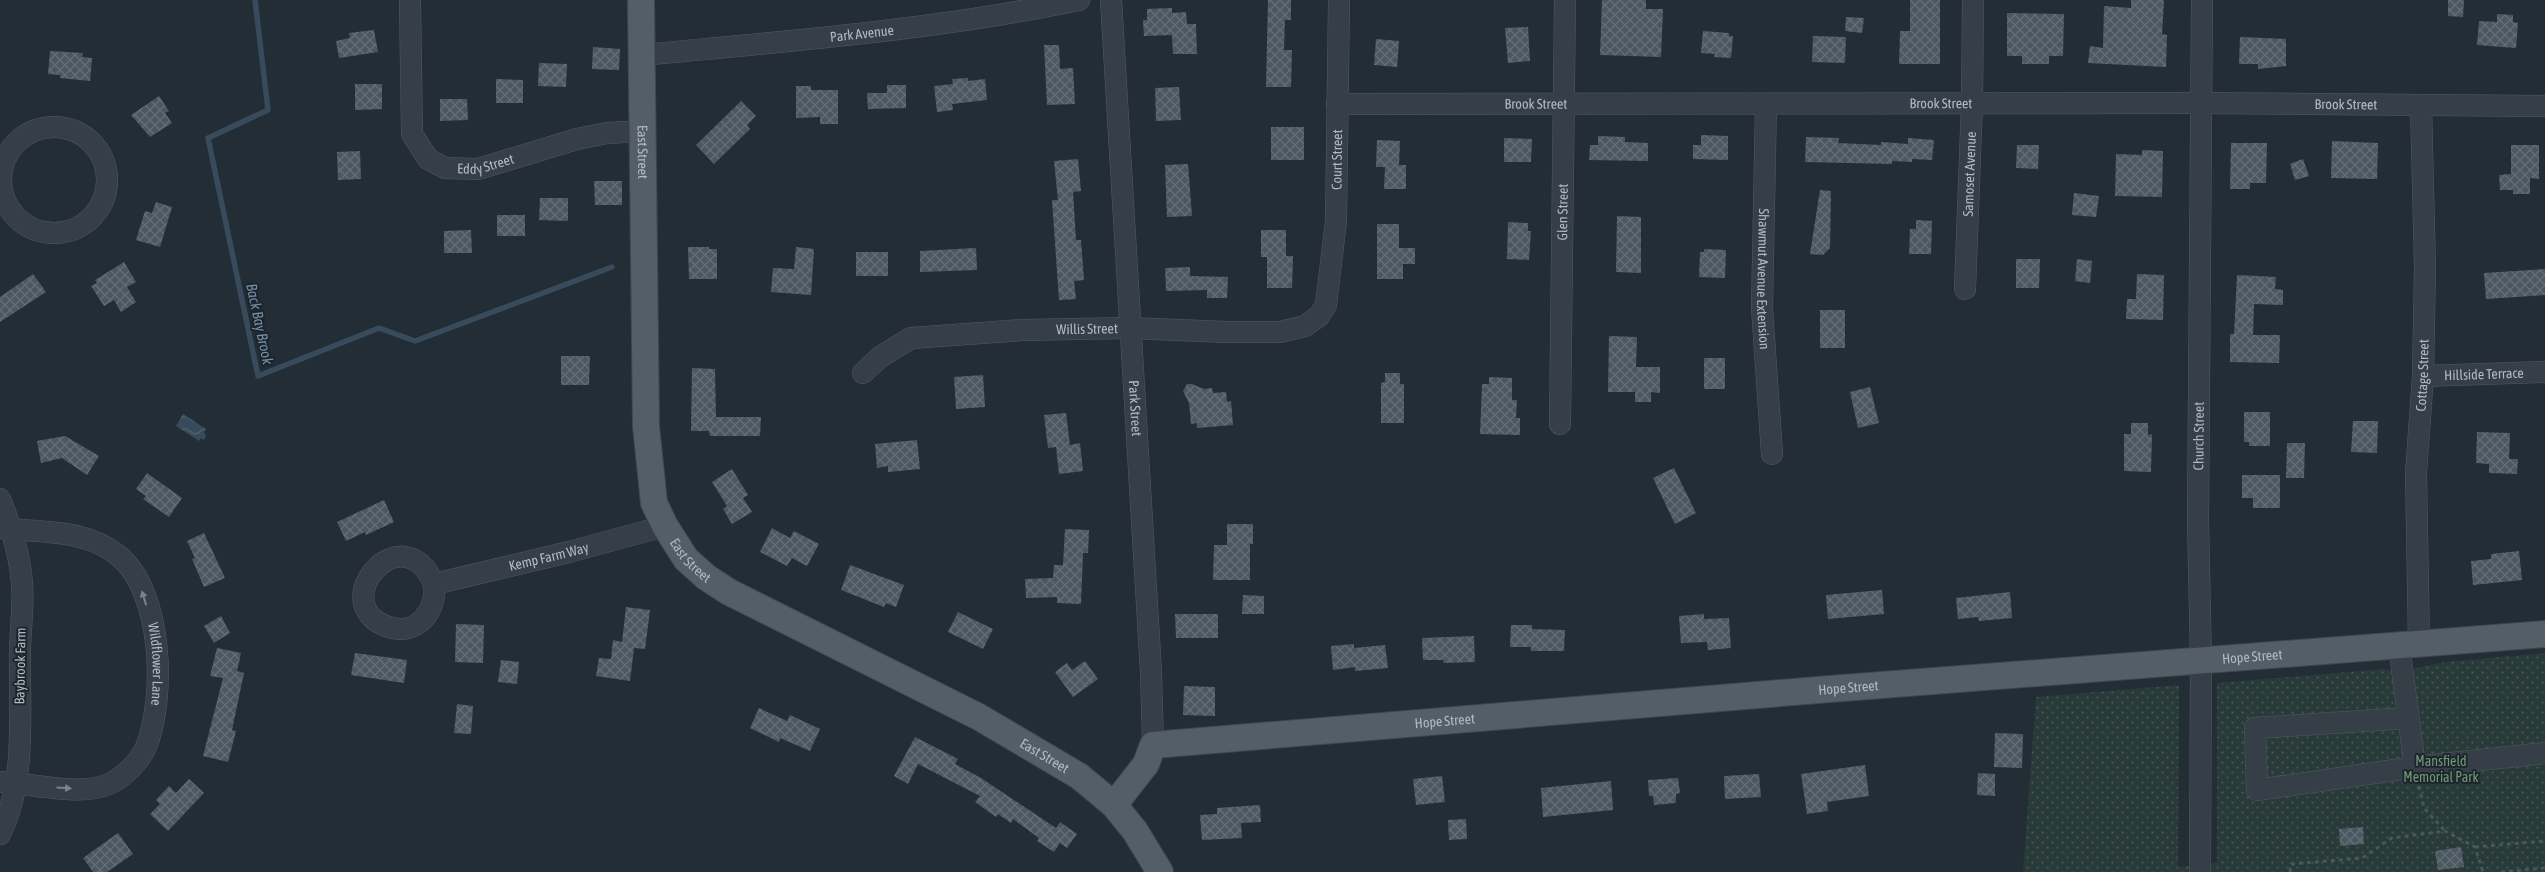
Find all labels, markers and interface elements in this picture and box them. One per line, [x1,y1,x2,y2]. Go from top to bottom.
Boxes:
street label: Park Avenue [829,22,895,45]
street label: Brook Street [1910,95,1972,111]
street label: Brook Street [1505,96,1567,112]
street label: Brook Street [2315,96,2377,113]
street label: East Street [634,125,651,179]
street label: Court Street [1328,129,1345,190]
street label: Samoset Avenue [1960,131,1979,217]
street label: Eddy Street [457,151,516,177]
street label: Glen Street [1554,183,1571,241]
street label: Shawmut Avenue Extension [1754,208,1773,350]
water label: Back Bay Brook [243,282,277,366]
street label: Willis Street [1056,320,1118,337]
street label: Cottage Street [2412,339,2432,412]
street label: Hillside Terrace [2444,365,2524,383]
street label: Park Street [1126,380,1145,437]
street label: Church Street [2190,402,2207,470]
street label: East Street [667,535,714,586]
street label: Kemp Farm Way [507,539,591,574]
one-way arrow [140,590,148,605]
street label: Wildflower Lane [145,621,166,706]
street label: Baybrook Farm [11,627,29,705]
street label: Hope Street [2221,646,2283,667]
street label: Hope Street [1818,677,1879,698]
street label: Hope Street [1414,710,1476,731]
street label: East Street [1017,735,1072,776]
park label: Mansfield Memorial Park [2403,753,2479,785]
one-way arrow [57,784,73,792]

